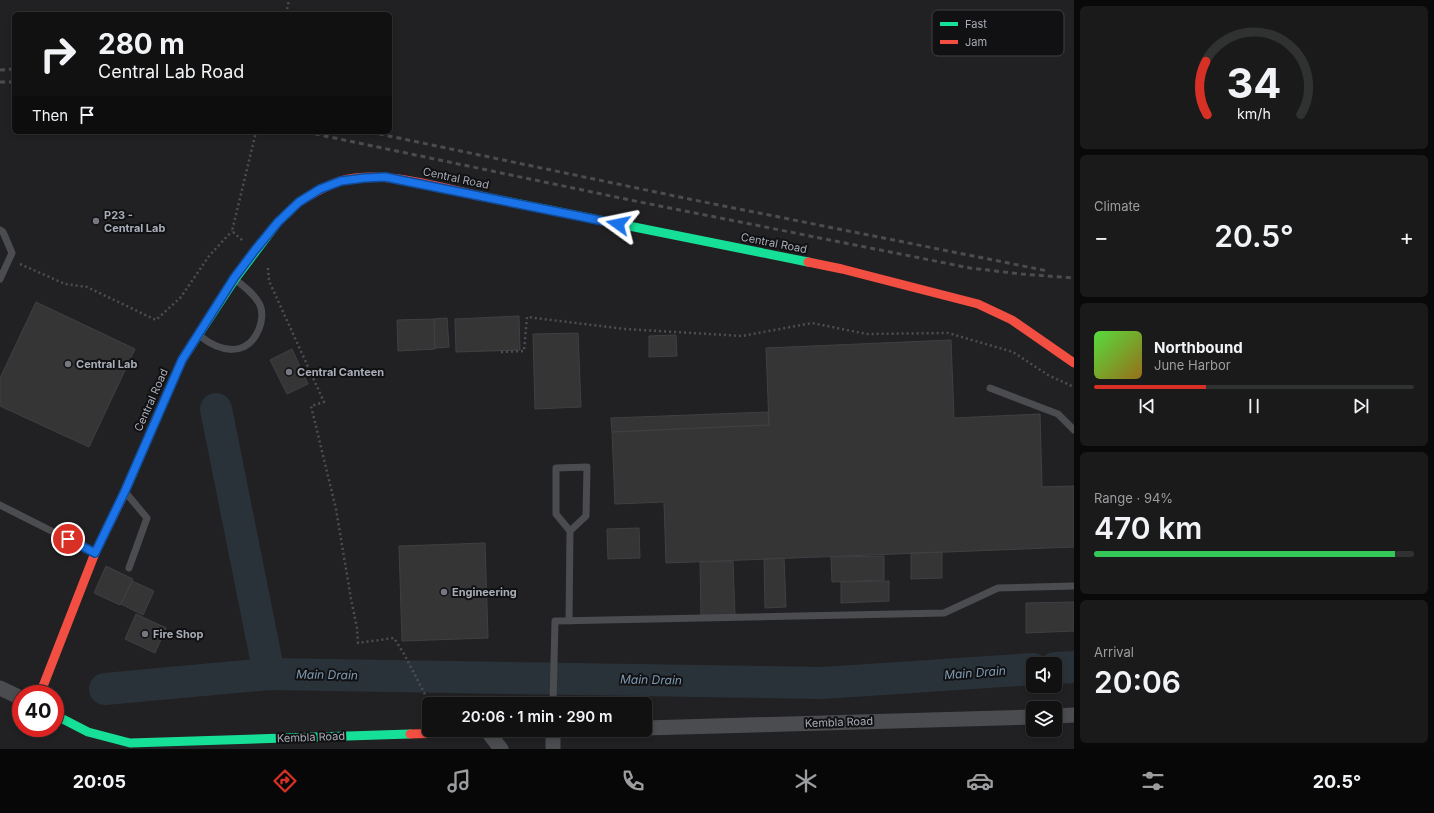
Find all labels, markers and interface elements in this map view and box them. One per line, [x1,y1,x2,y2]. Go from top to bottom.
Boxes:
legend [932,10,1064,56]
text: Fast [965,17,987,31]
text: 280 m [98,27,185,61]
icon: right [32,28,84,80]
text: Jam [965,35,987,49]
text: 34 [1227,58,1281,108]
text: Central Lab Road [98,61,244,82]
icon: arrive [76,104,98,126]
text: km/h [1237,105,1271,122]
text: Then [32,106,68,125]
street label: Central Road [422,164,490,192]
text: Climate [1094,198,1140,214]
position arrow [597,203,639,245]
place label: P23 - Central Lab [104,208,165,235]
marker: P23 - Central Lab [91,216,101,226]
text: 20.5° [1214,218,1294,254]
text: − [1094,224,1109,250]
text: + [1399,224,1414,250]
street label: Central Road [740,230,808,256]
text: Northbound [1154,338,1243,357]
place label: Central Lab [76,357,137,371]
text: June Harbor [1154,357,1231,373]
marker: Central Lab [63,359,73,369]
place label: Central Canteen [297,365,384,379]
street label: Central Road [131,366,171,434]
marker: Central Canteen [284,367,294,377]
icon: previous [1136,395,1158,417]
icon: pause [1243,395,1265,417]
icon: next [1350,395,1372,417]
text: Range · 94% [1094,490,1173,506]
text: 470 km [1094,510,1202,546]
pin [51,522,85,556]
icon: arrive [57,528,79,550]
place label: Engineering [452,585,517,599]
marker: Engineering [439,587,449,597]
place label: Fire Shop [153,627,204,641]
marker: Fire Shop [140,629,150,639]
text: Arrival [1094,644,1134,660]
map controls [1026,657,1062,737]
button: sound [1026,657,1062,693]
water label: Main Drain [944,663,1006,682]
text: 20:06 [1094,664,1181,700]
water label: Main Drain [296,666,358,683]
water label: Main Drain [620,671,682,688]
speed limit sign: 40 [12,685,64,737]
button: layers [1026,701,1062,737]
text: 20:06 · 1 min · 290 m [461,707,613,726]
street label: Kembla Road [805,714,873,730]
street label: Kembla Road [277,729,345,745]
icon: directions [271,767,299,795]
icon: music [445,767,473,795]
icon: phone [619,767,647,795]
icon: climate [792,767,820,795]
icon: car [966,767,994,795]
icon: filters [1139,767,1167,795]
text: 20:05 [73,771,126,792]
text: 20.5° [1313,771,1361,792]

